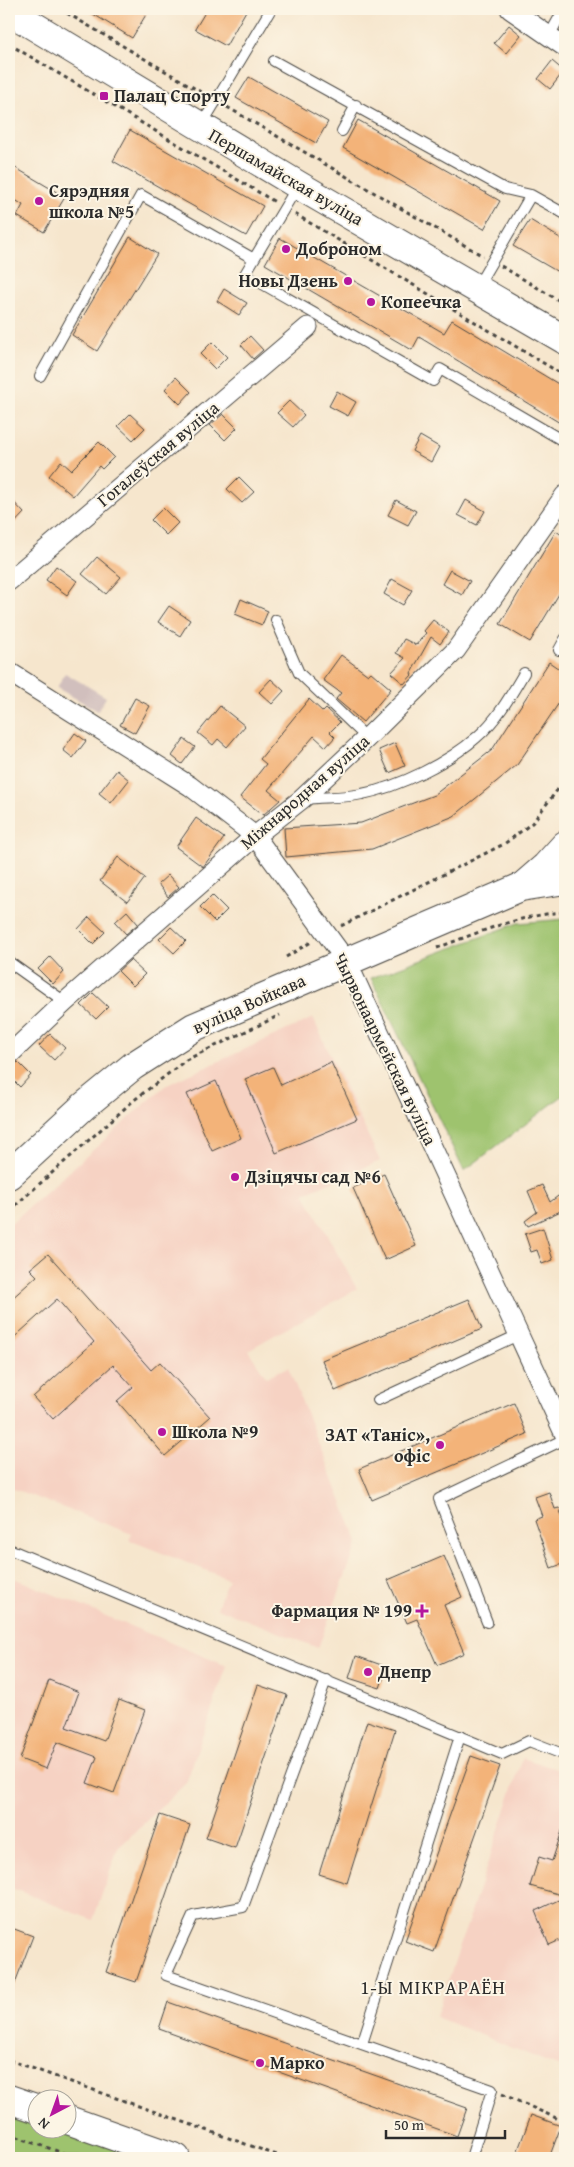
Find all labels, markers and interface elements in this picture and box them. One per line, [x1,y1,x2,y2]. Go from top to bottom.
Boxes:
place label: Палац Спорту [114,82,231,109]
marker: Палац Спорту [98,90,110,102]
street label: Першамайская вуліца [204,121,369,232]
place label: Сярэдняя школа №5 [49,177,134,225]
marker: Сярэдняя школа №5 [33,195,45,207]
place label: Доброном [295,235,382,262]
marker: Доброном [280,243,292,255]
place label: Новы Дзень [238,267,338,294]
marker: Новы Дзень [342,275,354,287]
place label: Копеечка [381,288,462,315]
marker: Копеечка [365,296,377,308]
street label: Гогалеўская вуліца [91,394,225,513]
street label: Міжнародная вуліца [234,727,376,856]
street label: Чырвонаармейская вуліца [327,948,444,1150]
street label: вуліца Войкава [188,966,310,1041]
place label: Дзіцячы сад №6 [244,1163,381,1190]
marker: Дзіцячы сад №6 [229,1171,241,1183]
place label: Школа №9 [172,1418,258,1445]
place label: ЗАТ «Таніс», офіс [325,1421,430,1469]
marker: Школа №9 [156,1426,168,1438]
marker: ЗАТ «Таніс», офіс [434,1439,446,1451]
place label: Фармация № 199 [271,1597,412,1624]
marker: Фармация № 199 [416,1605,428,1617]
place label: Днепр [377,1658,431,1685]
marker: Днепр [362,1666,374,1678]
district label: 1-Ы МІКРАРАЁН [360,1973,506,2001]
place label: Марко [270,2049,325,2076]
marker: Марко [254,2057,266,2069]
north arrow [28,2090,78,2140]
scale bar [386,2107,505,2139]
text: N [33,2113,54,2134]
text: 50 m [394,2114,425,2135]

